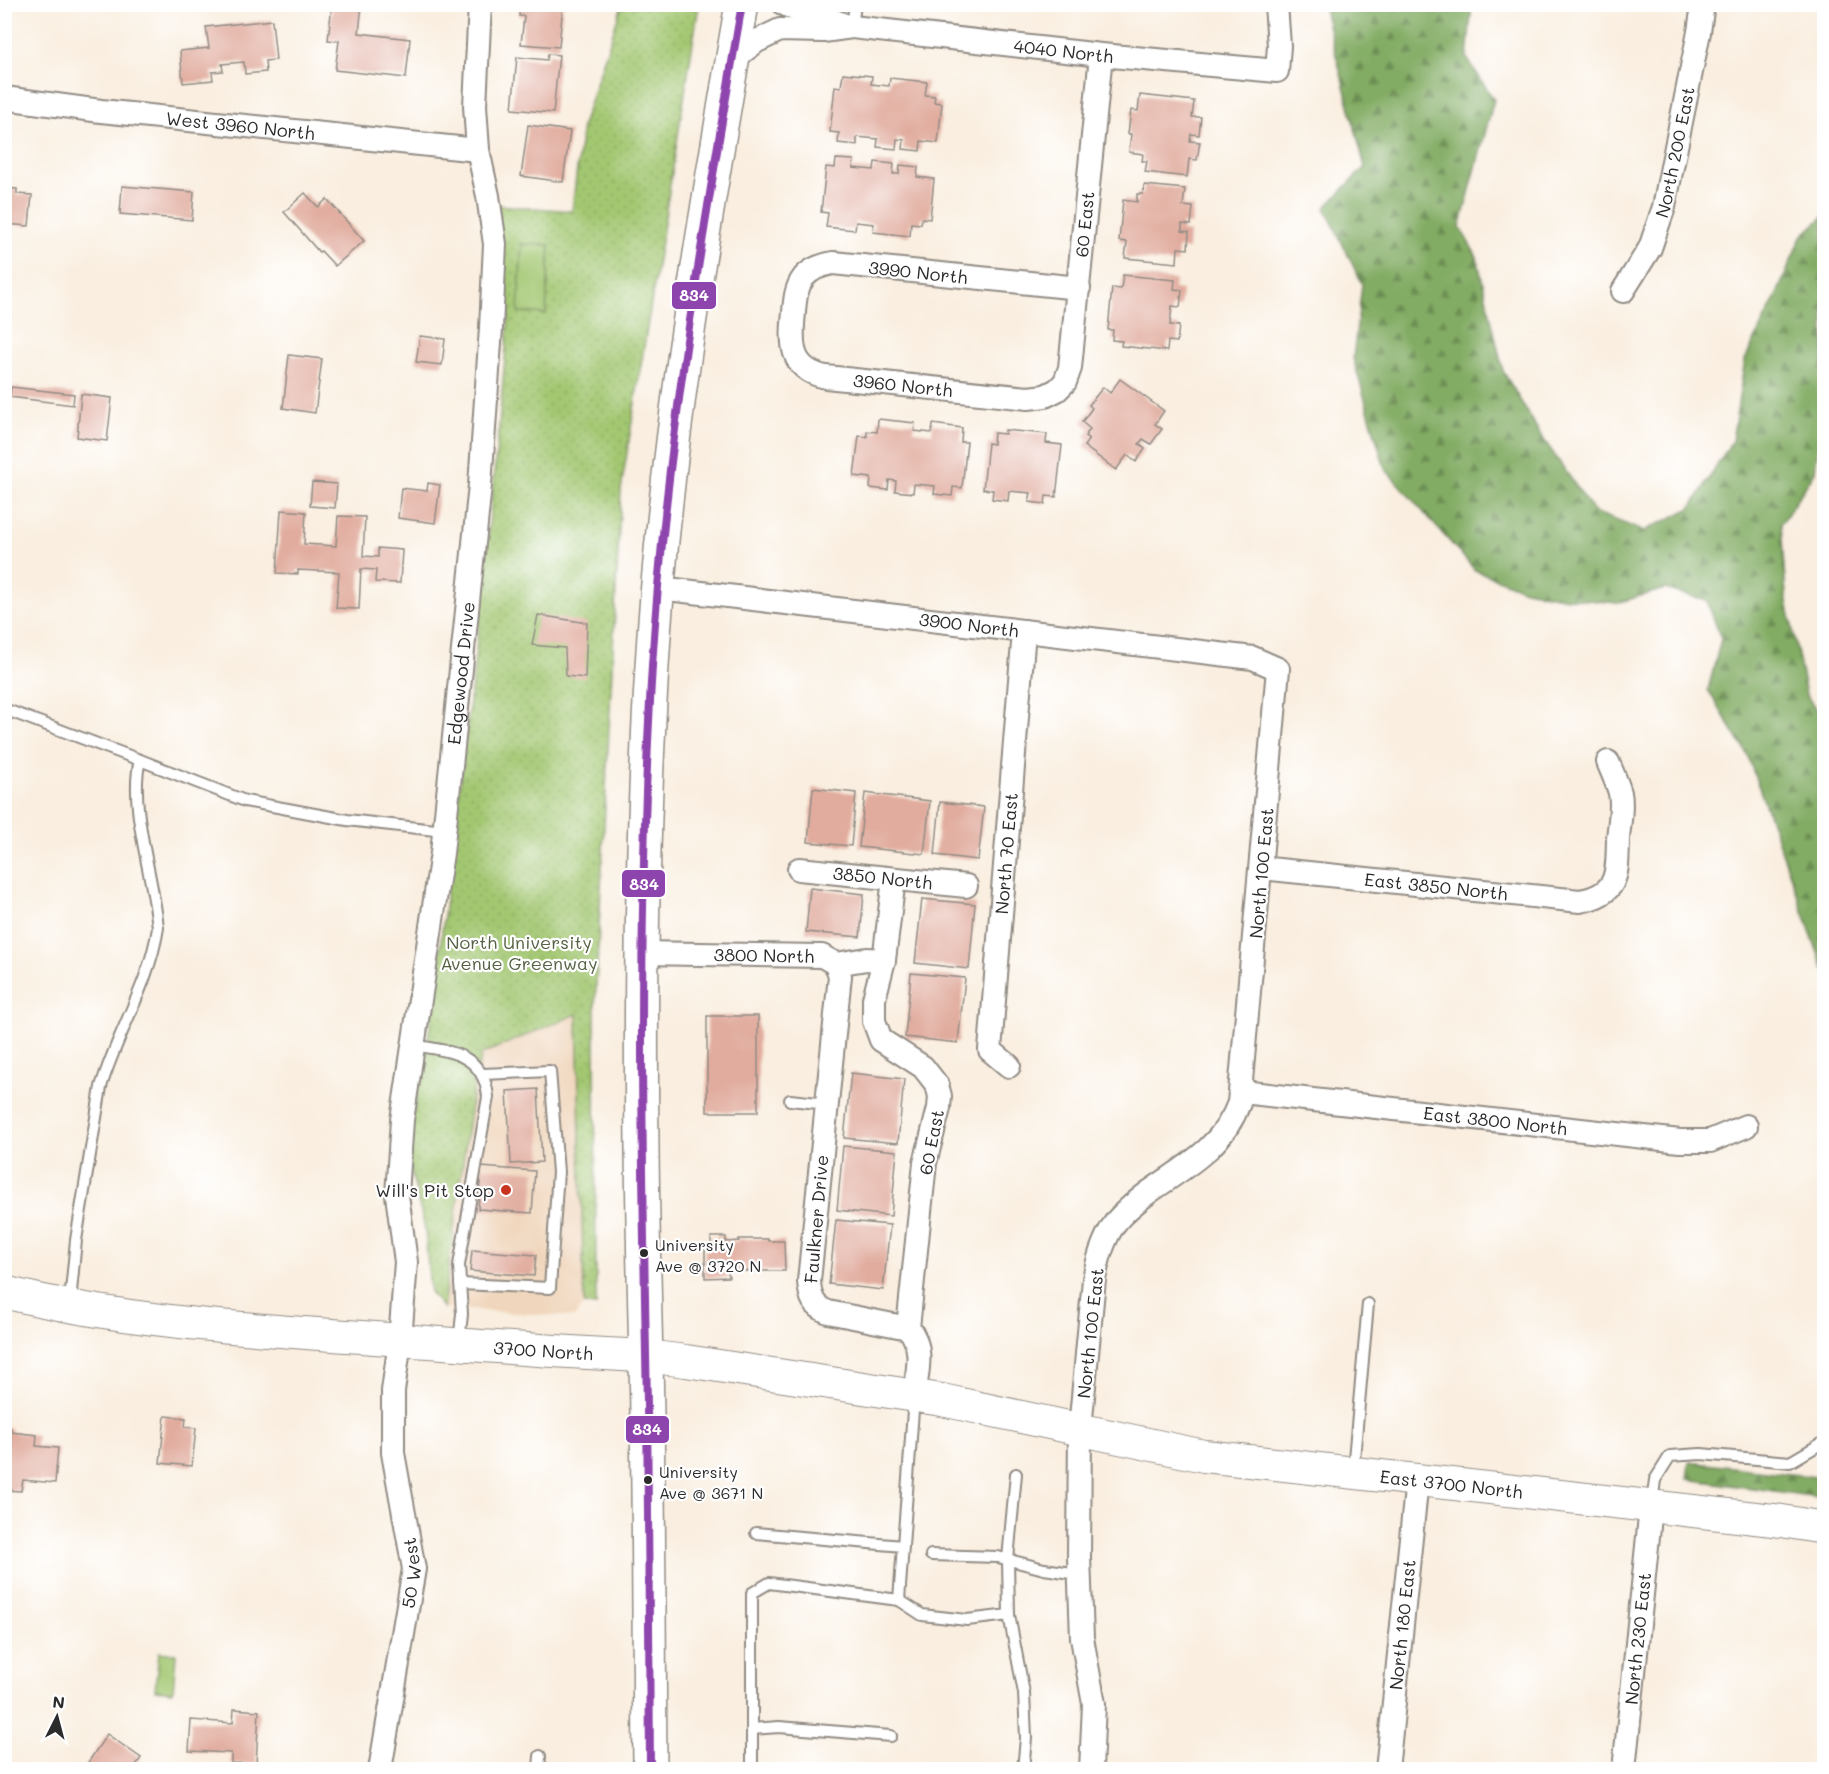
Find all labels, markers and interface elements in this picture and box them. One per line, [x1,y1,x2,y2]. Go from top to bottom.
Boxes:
street label: 4040 North [1012,33,1114,68]
street label: North 200 East [1649,85,1700,221]
street label: West 3960 North [165,106,316,145]
street label: 60 East [1069,190,1099,258]
street label: 3990 North [867,255,969,289]
line badge: 834 [671,281,717,310]
text: 834 [679,284,709,305]
street label: 3960 North [852,368,954,402]
street label: Edgewood Drive [441,601,480,746]
street label: 3900 North [918,607,1020,642]
street label: North 70 East [989,792,1023,915]
street label: North 100 East [1243,807,1279,939]
street label: 3850 North [832,861,933,895]
street label: East 3850 North [1363,867,1509,905]
line badge: 834 [621,869,666,898]
text: 834 [629,873,659,894]
park label: North University Avenue Greenway [440,930,598,975]
street label: 3800 North [714,942,814,968]
street label: East 3800 North [1422,1100,1569,1140]
street label: 60 East [913,1107,949,1177]
street label: Faulkner Drive [798,1154,834,1284]
place label: Will's Pit Stop [375,1178,494,1202]
marker: Will's Pit Stop [499,1183,513,1197]
place label: University Ave @ 3720 N [655,1234,761,1276]
marker: University Ave @ 3720 N [638,1247,650,1259]
street label: North 100 East [1071,1267,1109,1399]
street label: 3700 North [493,1335,594,1365]
line badge: 834 [625,1415,670,1444]
text: 834 [632,1418,662,1439]
place label: University Ave @ 3671 N [659,1461,763,1503]
street label: East 3700 North [1379,1464,1524,1504]
marker: University Ave @ 3671 N [642,1474,654,1486]
street label: 50 West [396,1536,426,1610]
street label: North 180 East [1383,1558,1421,1691]
street label: North 230 East [1619,1572,1656,1706]
north arrow [27,1687,87,1747]
text: N [51,1691,66,1713]

